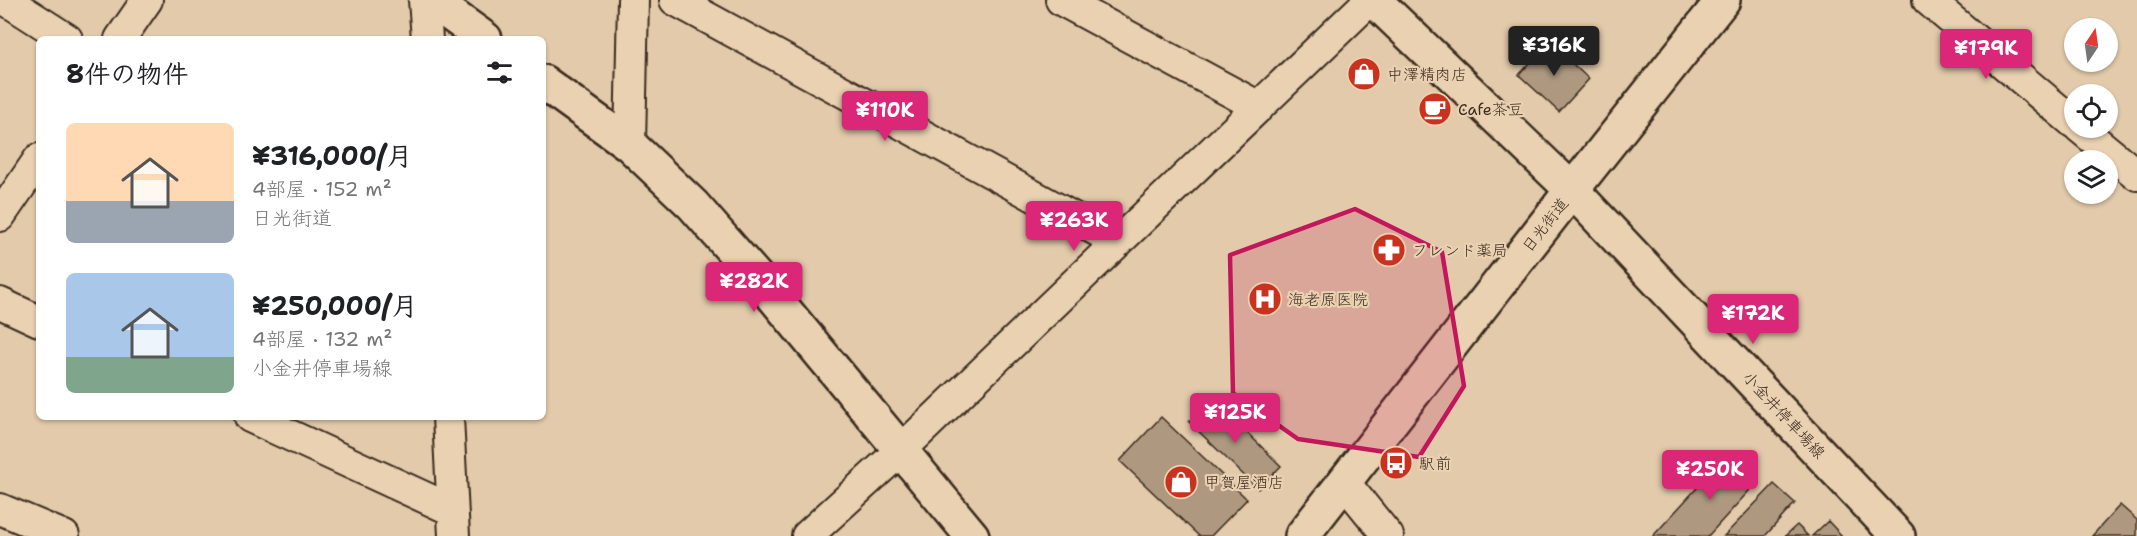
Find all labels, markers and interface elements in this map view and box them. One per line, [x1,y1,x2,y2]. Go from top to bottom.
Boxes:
north arrow [2064,18,2118,72]
map controls [2064,18,2118,204]
pin: ¥316K [1512,26,1596,77]
pin: ¥179K [1944,29,2028,80]
text: ¥316K [1522,32,1586,58]
text: ¥179K [1954,35,2018,61]
text: 8件の物件 [66,56,188,91]
icon: filters [483,56,516,89]
shop icon: 中澤精肉店 [1346,56,1382,92]
place label: 中澤精肉店 [1387,64,1467,85]
button: locate [2064,84,2118,138]
pin: ¥110K [843,91,927,142]
cafe icon: Cafe茶豆 [1417,91,1453,127]
text: ¥110K [856,97,914,123]
place label: Cafe茶豆 [1458,99,1524,120]
text: ¥316,000/月 [252,138,413,173]
icon: home [114,147,186,219]
button: layers [2064,150,2118,204]
text: 4部屋 · 152 m² [252,176,392,202]
street label: 日光街道 [1517,193,1573,257]
pin: ¥263K [1032,201,1116,252]
text: 日光街道 [252,205,332,231]
text: ¥263K [1040,207,1108,233]
pharmacy icon: フレンド薬局 [1371,232,1407,268]
place label: フレンド薬局 [1412,240,1508,261]
pin: ¥282K [712,262,796,313]
text: ¥282K [719,268,789,294]
hospital icon: 海老原医院 [1247,281,1283,317]
text: ¥250,000/月 [252,288,418,323]
place label: 海老原医院 [1288,289,1368,310]
pin: ¥172K [1711,294,1795,345]
icon: home [114,297,186,369]
text: ¥172K [1721,300,1785,326]
text: 4部屋 · 132 m² [252,326,393,352]
text: 小金井停車場線 [252,355,392,381]
street label: 小金井停車場線 [1738,367,1830,463]
pin: ¥125K [1193,393,1277,444]
text: ¥125K [1204,399,1266,425]
bus stop icon: 駅前 [1378,445,1414,481]
pin: ¥250K [1668,450,1752,501]
place label: 駅前 [1419,453,1451,474]
text: ¥250K [1676,456,1744,482]
shop icon: 甲賀屋酒店 [1163,464,1199,500]
place label: 甲賀屋酒店 [1204,472,1284,493]

